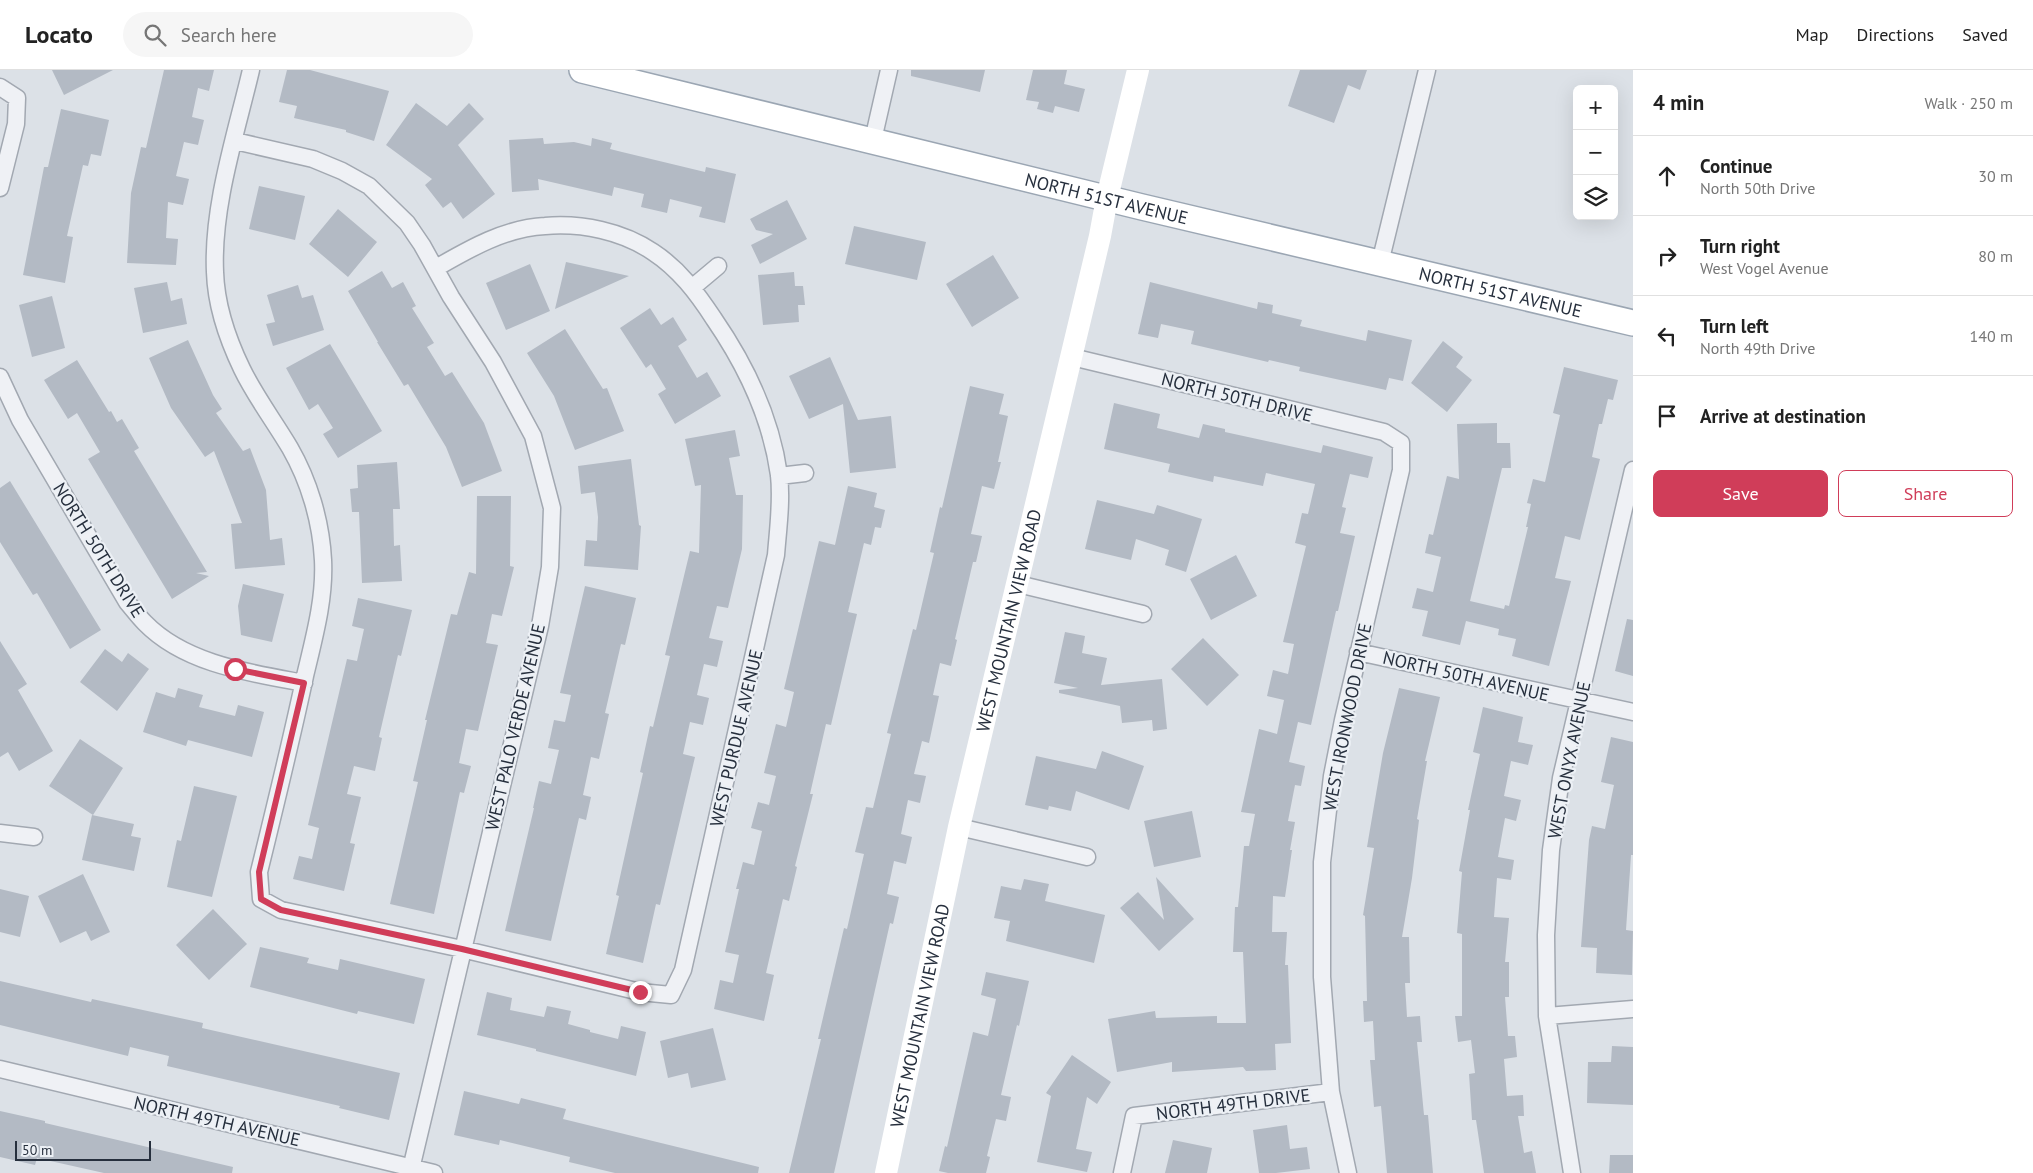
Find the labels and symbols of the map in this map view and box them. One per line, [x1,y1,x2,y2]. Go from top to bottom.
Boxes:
street label: NORTH 51ST AVENUE [1023,167,1190,229]
street label: NORTH 51ST AVENUE [1417,261,1584,322]
street label: NORTH 50TH DRIVE [1159,367,1315,427]
street label: NORTH 50TH DRIVE [48,478,150,622]
street label: WEST MOUNTAIN VIEW ROAD [971,507,1046,734]
street label: WEST PALO VERDE AVENUE [480,621,550,833]
street label: WEST IRONWOOD DRIVE [1317,621,1377,813]
street label: NORTH 50TH AVENUE [1381,646,1551,706]
street label: WEST PURDUE AVENUE [704,647,768,829]
route start [224,658,247,681]
street label: WEST ONYX AVENUE [1542,679,1596,841]
street label: WEST MOUNTAIN VIEW ROAD [884,901,954,1129]
route end [629,981,652,1004]
street label: NORTH 49TH DRIVE [1155,1083,1311,1125]
street label: NORTH 49TH AVENUE [132,1091,302,1151]
scale bar [15,1138,151,1161]

